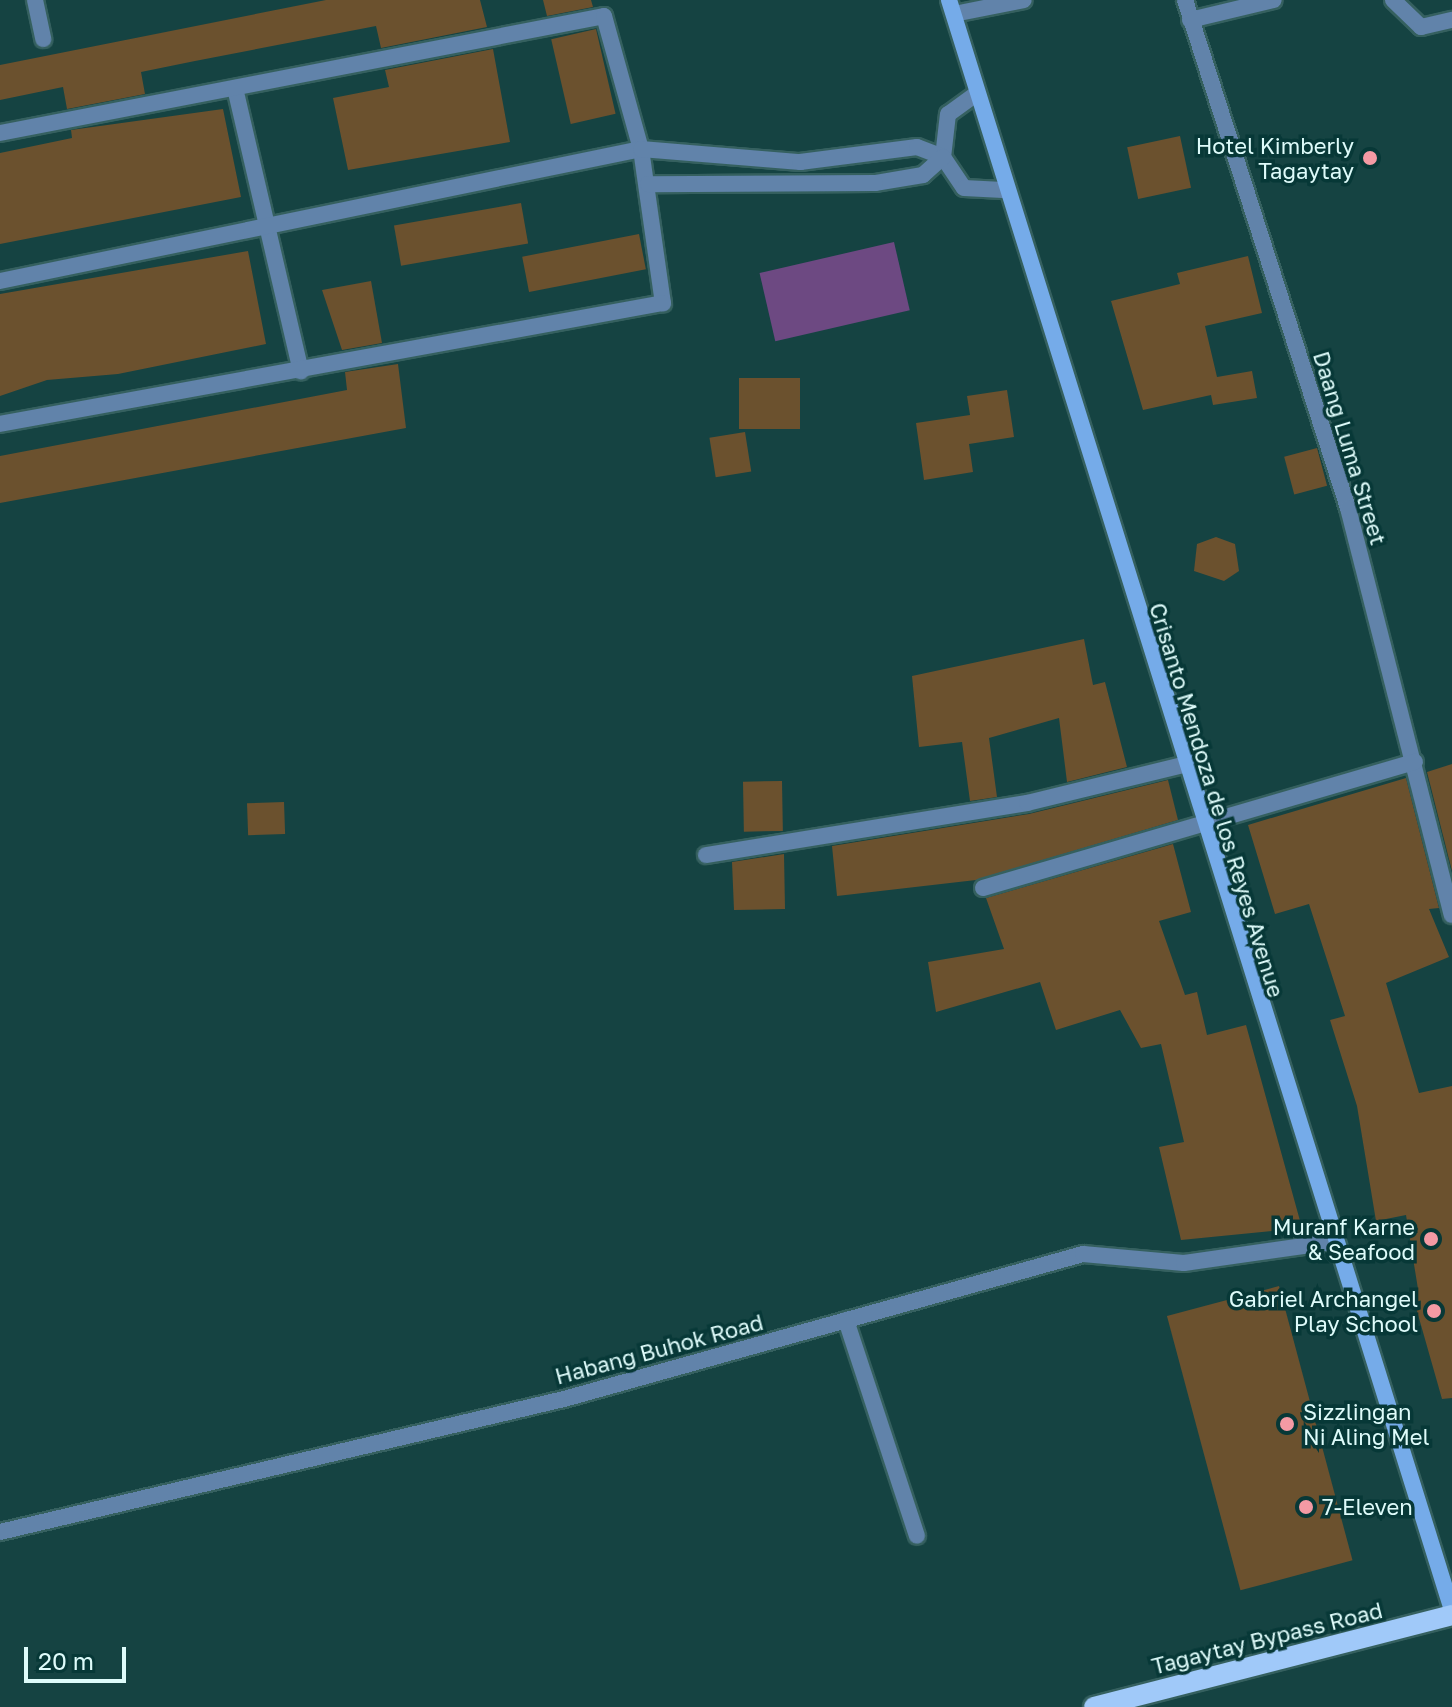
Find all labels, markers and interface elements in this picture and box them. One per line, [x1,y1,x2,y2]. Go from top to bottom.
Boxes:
place label: Hotel Kimberly Tagaytay [1196,132,1354,184]
marker: Hotel Kimberly Tagaytay [1361,149,1379,167]
street label: Daang Luma Street [1308,348,1392,548]
street label: Crisanto Mendoza de los Reyes Avenue [1144,600,1290,1000]
place label: Muranf Karne & Seafood [1273,1213,1415,1264]
marker: Muranf Karne & Seafood [1422,1230,1440,1248]
place label: Gabriel Archangel Play School [1229,1285,1418,1336]
marker: Gabriel Archangel Play School [1425,1302,1443,1320]
street label: Habang Buhok Road [552,1309,766,1389]
place label: Sizzlingan Ni Aling Mel [1303,1398,1430,1450]
marker: Sizzlingan Ni Aling Mel [1278,1415,1296,1433]
place label: 7-Eleven [1322,1494,1413,1520]
marker: 7-Eleven [1297,1498,1315,1516]
street label: Tagaytay Bypass Road [1149,1597,1385,1679]
scale bar [28,1631,130,1681]
text: 20 m [38,1646,94,1675]

